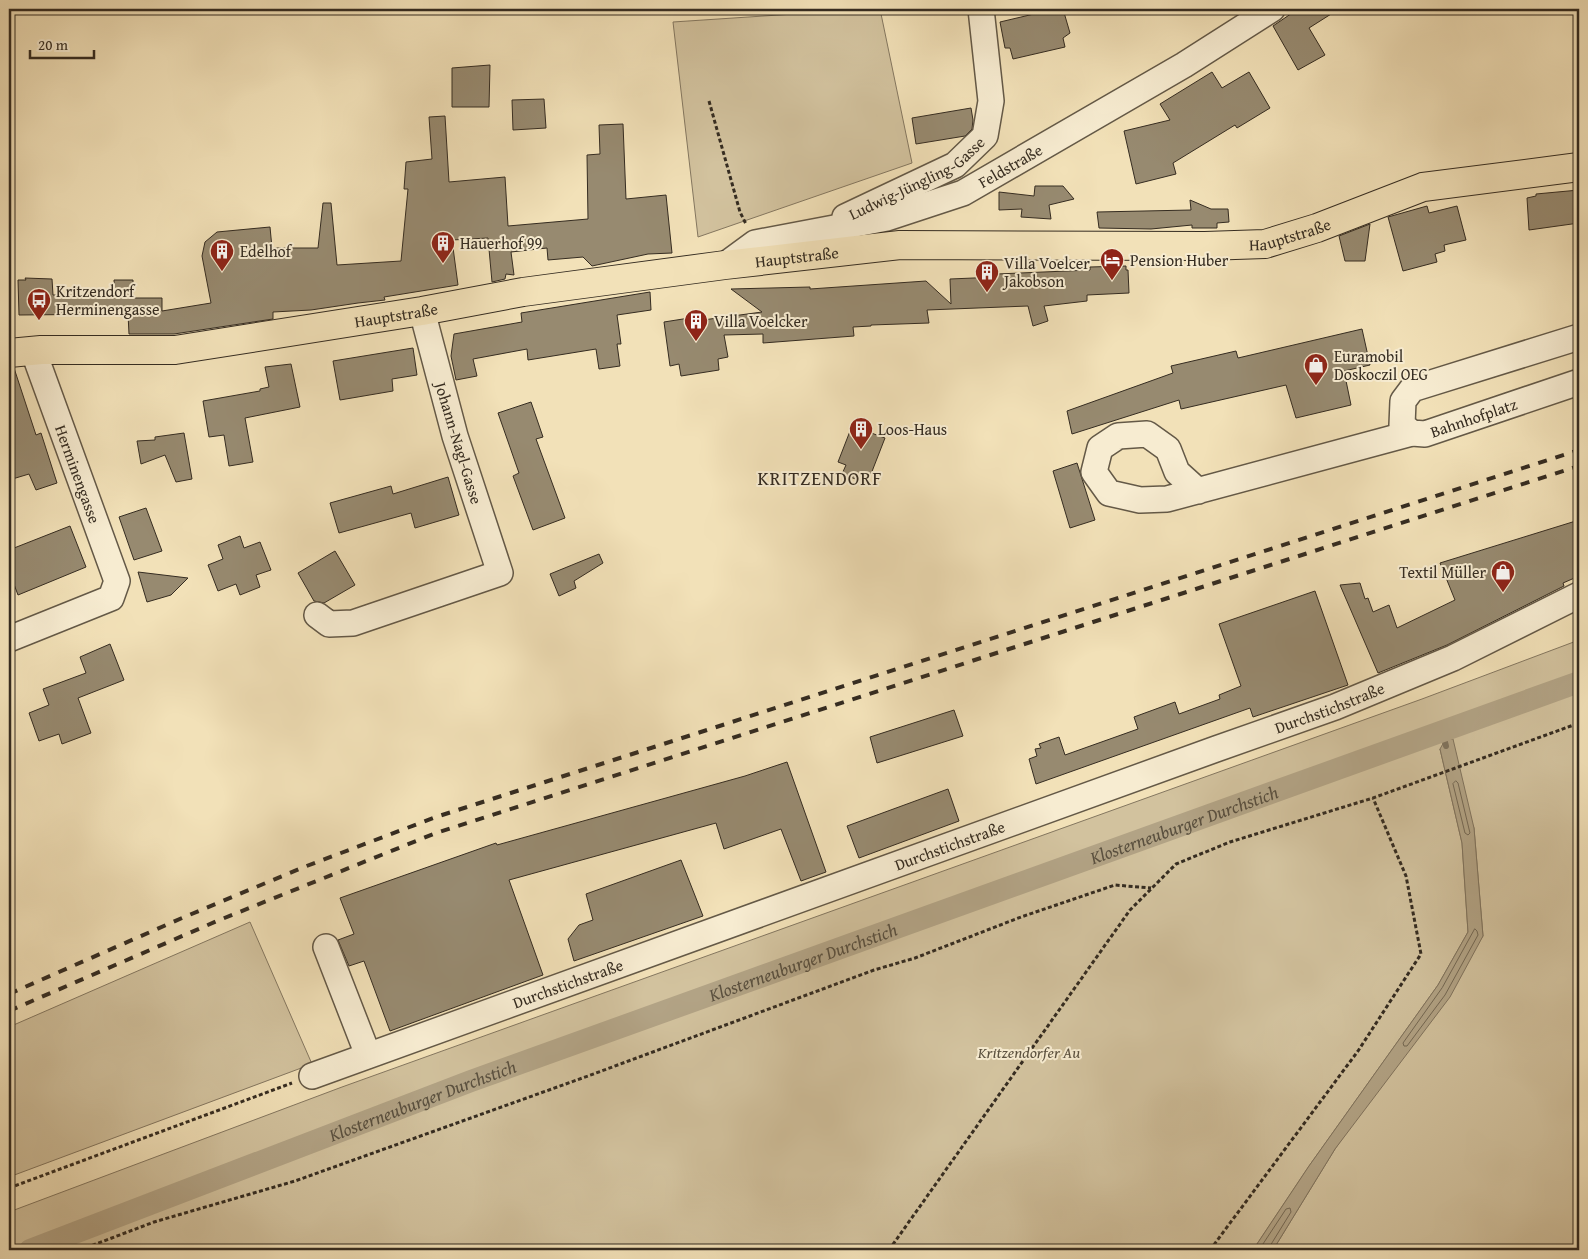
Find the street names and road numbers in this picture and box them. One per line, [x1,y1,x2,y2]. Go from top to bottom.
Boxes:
street label: Ludwig-Jüngling-Gasse [845,131,990,226]
street label: Feldstraße [974,138,1047,194]
street label: Hauptstraße [1249,212,1334,257]
street label: Hauptstraße [754,240,840,273]
street label: Hauptstraße [353,296,440,333]
street label: Johann-Nagl-Gasse [428,377,489,507]
street label: Bahnhofplatz [1427,392,1520,443]
street label: Herminengasse [49,421,107,527]
street label: Durchstichstraße [1271,676,1388,739]
street label: Durchstichstraße [891,814,1008,876]
street label: Durchstichstraße [509,952,626,1014]

